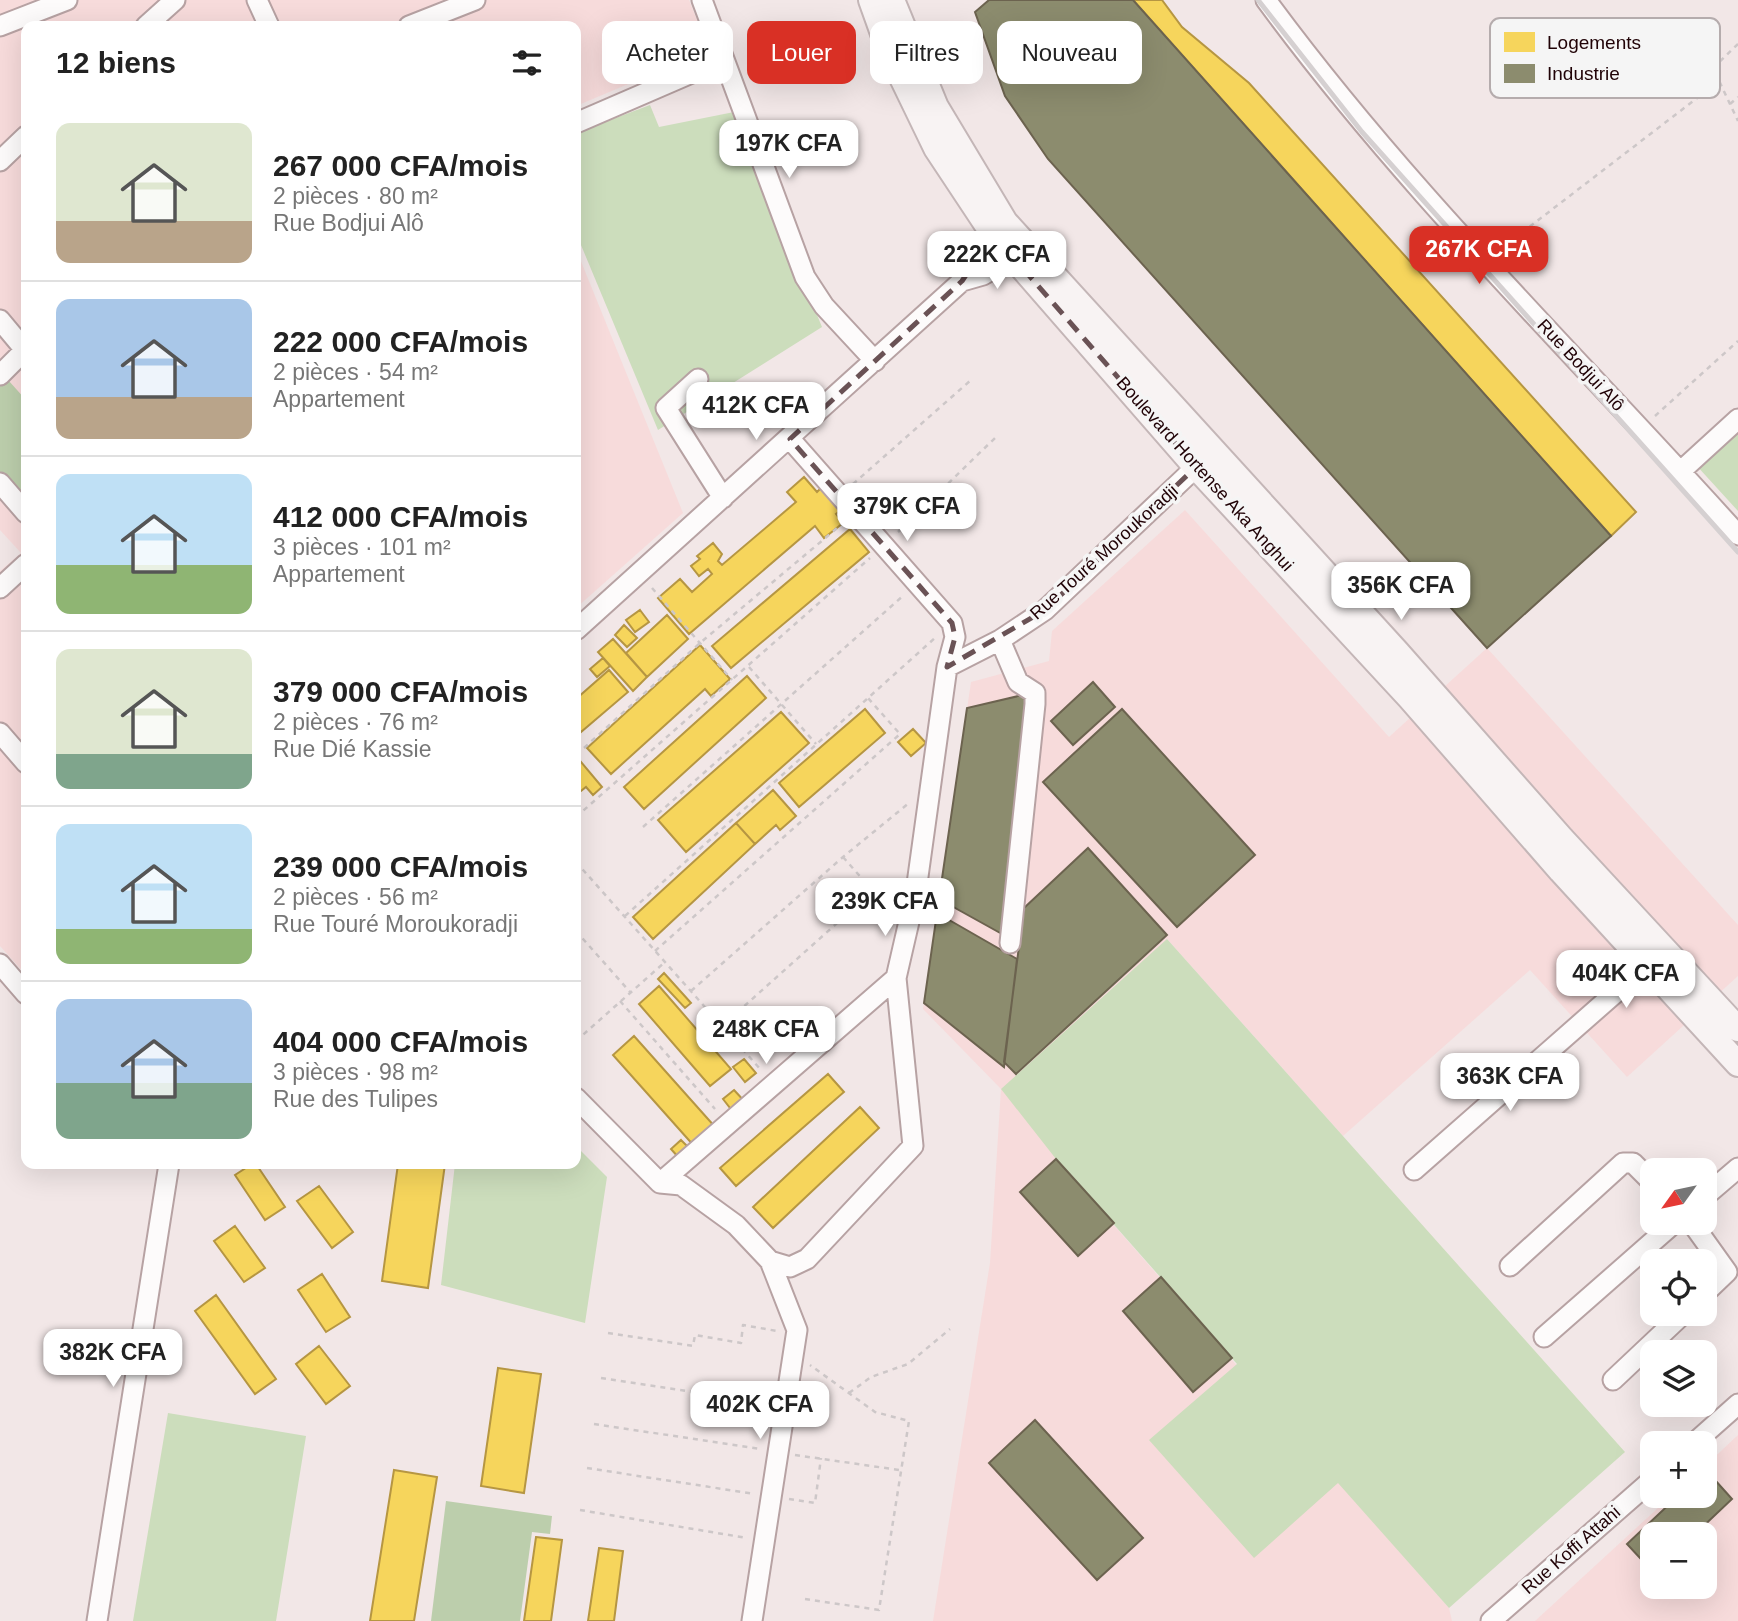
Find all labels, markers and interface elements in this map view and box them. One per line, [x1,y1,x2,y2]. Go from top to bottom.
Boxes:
legend [1490,18,1720,98]
chip: Acheter [602,21,733,84]
chip: Louer [747,21,856,84]
chip: Filtres [870,21,983,84]
chip: Nouveau [997,21,1142,84]
text: Logements [1547,32,1641,53]
icon: filters [508,44,546,82]
text: 12 biens [56,46,176,79]
text: Industrie [1547,63,1620,84]
pin: 197K CFA [717,120,861,180]
text: 197K CFA [735,130,843,156]
text: 267 000 CFA/mois [273,149,528,182]
icon: home [112,151,196,235]
text: 2 pièces · 80 m² [273,183,438,209]
text: Rue Bodjui Alô [273,210,424,236]
pin: 267K CFA [1407,226,1551,286]
pin: 222K CFA [925,232,1069,291]
text: 267K CFA [1425,236,1533,262]
text: 222K CFA [943,241,1051,267]
street label: Rue Bodjui Alô [1533,315,1629,415]
text: 222 000 CFA/mois [273,325,528,358]
icon: home [112,327,196,411]
text: 2 pièces · 54 m² [273,359,438,385]
street label: Boulevard Hortense Aka Anghui [1113,373,1297,575]
pin: 412K CFA [684,382,828,442]
text: Appartement [273,386,405,412]
text: 412K CFA [702,392,810,418]
street label: Rue Touré Moroukoradji [1026,480,1182,624]
pin: 379K CFA [835,484,979,543]
text: 379K CFA [853,493,961,519]
text: 412 000 CFA/mois [273,500,528,533]
icon: home [112,502,196,586]
text: 3 pièces · 101 m² [273,534,451,560]
text: Appartement [273,561,405,587]
pin: 356K CFA [1329,562,1473,622]
text: 356K CFA [1347,572,1455,598]
text: 379 000 CFA/mois [273,675,528,708]
icon: home [112,677,196,761]
text: 2 pièces · 76 m² [273,709,438,735]
text: Rue Dié Kassie [273,736,432,762]
text: 239 000 CFA/mois [273,850,528,883]
icon: home [112,852,196,936]
pin: 239K CFA [813,878,957,938]
text: 2 pièces · 56 m² [273,884,438,910]
text: 239K CFA [831,888,939,914]
text: Rue Touré Moroukoradji [273,911,518,937]
pin: 404K CFA [1554,950,1698,1010]
text: 404K CFA [1572,960,1680,986]
pin: 248K CFA [694,1006,838,1066]
text: 248K CFA [712,1016,820,1042]
text: 404 000 CFA/mois [273,1025,528,1058]
icon: home [112,1027,196,1111]
pin: 363K CFA [1438,1054,1582,1113]
text: 3 pièces · 98 m² [273,1059,438,1085]
text: 363K CFA [1456,1063,1564,1089]
text: Rue des Tulipes [273,1086,438,1112]
north arrow [1640,1158,1717,1236]
map controls [1640,1158,1717,1599]
button: locate [1640,1249,1717,1326]
pin: 382K CFA [41,1330,185,1389]
text: 382K CFA [59,1339,167,1365]
button: layers [1640,1340,1717,1417]
pin: 402K CFA [688,1382,832,1441]
text: 402K CFA [706,1391,814,1417]
button: + [1640,1431,1717,1508]
street label: Rue Koffi Attahi [1518,1502,1624,1598]
button: − [1640,1522,1717,1599]

